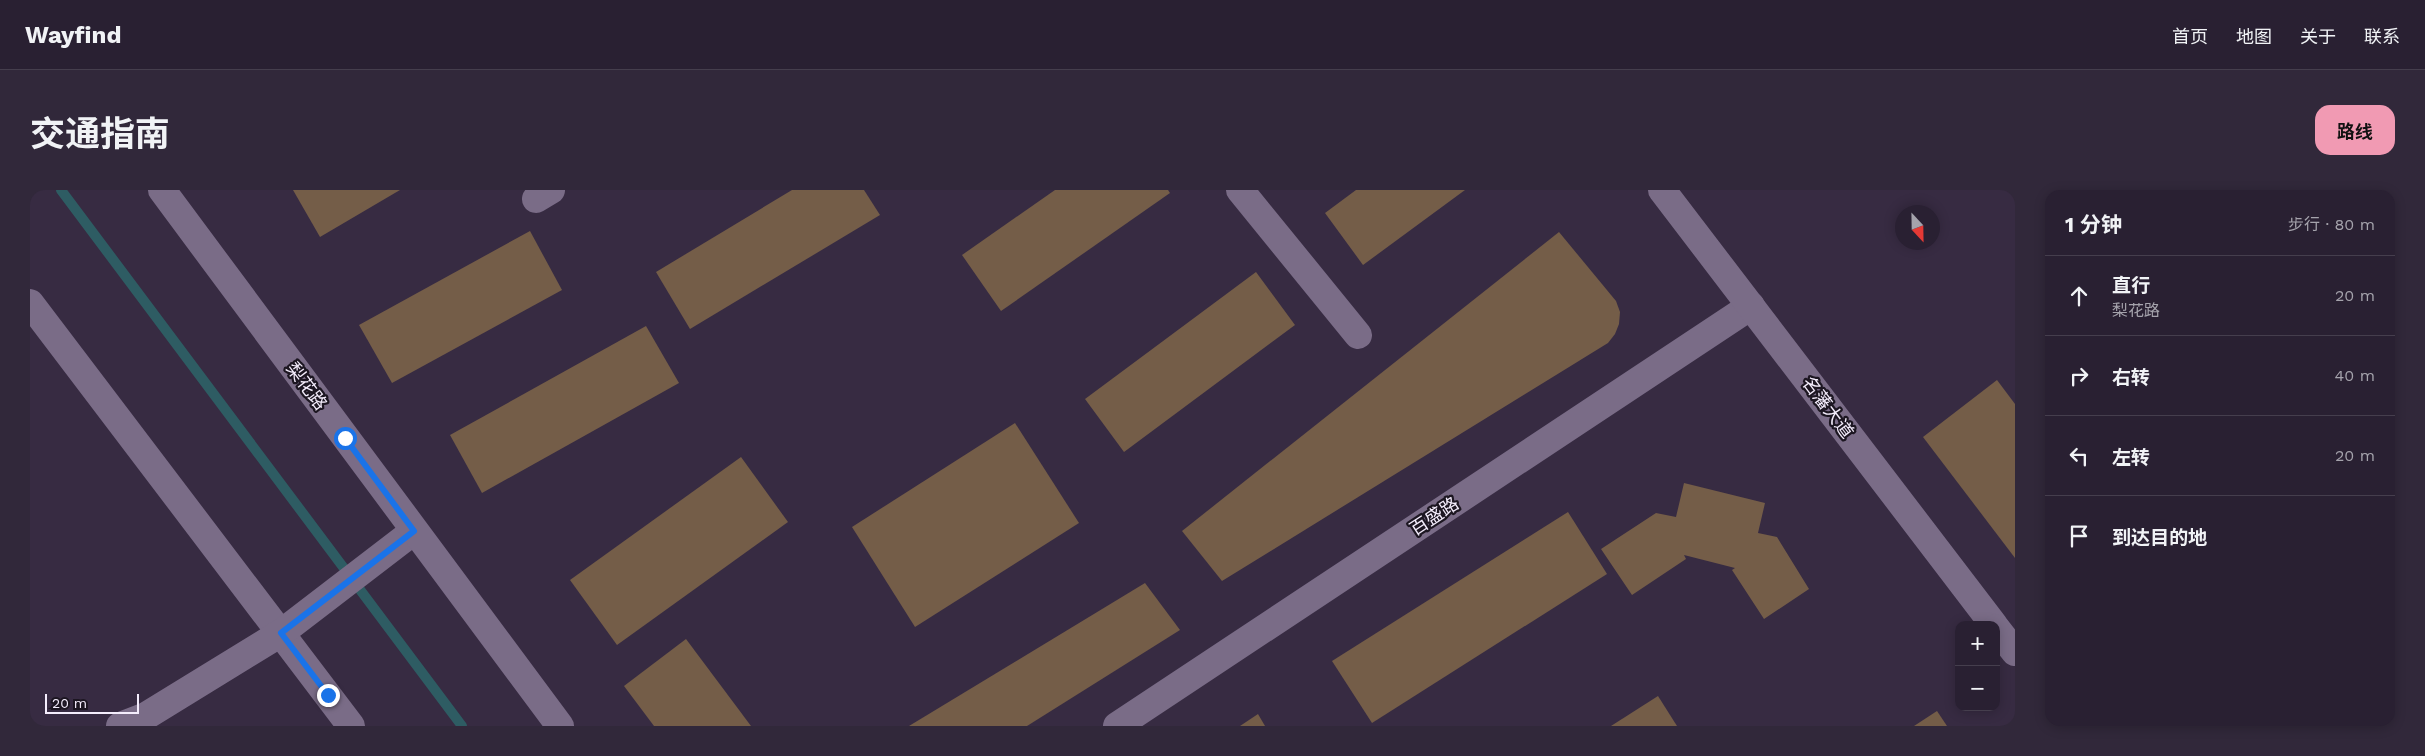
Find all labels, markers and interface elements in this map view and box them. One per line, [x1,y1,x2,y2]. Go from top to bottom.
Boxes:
text: Wayfind [25,21,121,49]
text: 首页 [2172,26,2208,47]
text: 地图 [2236,26,2272,47]
text: 关于 [2300,26,2336,47]
text: 联系 [2364,26,2400,47]
button: 路线 [2315,105,2395,155]
text: 交通指南 [30,113,170,155]
north arrow [1895,205,1940,250]
text: 1 分钟 [2065,212,2122,237]
text: 步行 · 80 m [2288,215,2375,234]
text: 直行 [2112,274,2150,297]
icon: ahead [2065,282,2093,310]
text: 20 m [2335,286,2375,305]
text: 梨花路 [2112,301,2160,320]
street label: 梨花路 [282,358,332,414]
icon: right [2065,362,2093,390]
text: 右转 [2112,366,2150,389]
text: 40 m [2335,366,2375,385]
street label: 名藩大道 [1798,372,1858,442]
route start [334,427,357,450]
icon: left [2065,442,2093,470]
text: 左转 [2112,446,2150,469]
text: 20 m [2335,446,2375,465]
street label: 百盛路 [1406,492,1462,540]
icon: arrive [2065,522,2093,550]
text: 到达目的地 [2112,526,2207,549]
map controls [1955,621,2000,711]
button: + [1955,621,2000,666]
button: − [1955,666,2000,711]
route end [317,684,340,707]
scale bar [45,691,139,714]
text: 20 m [52,695,87,711]

